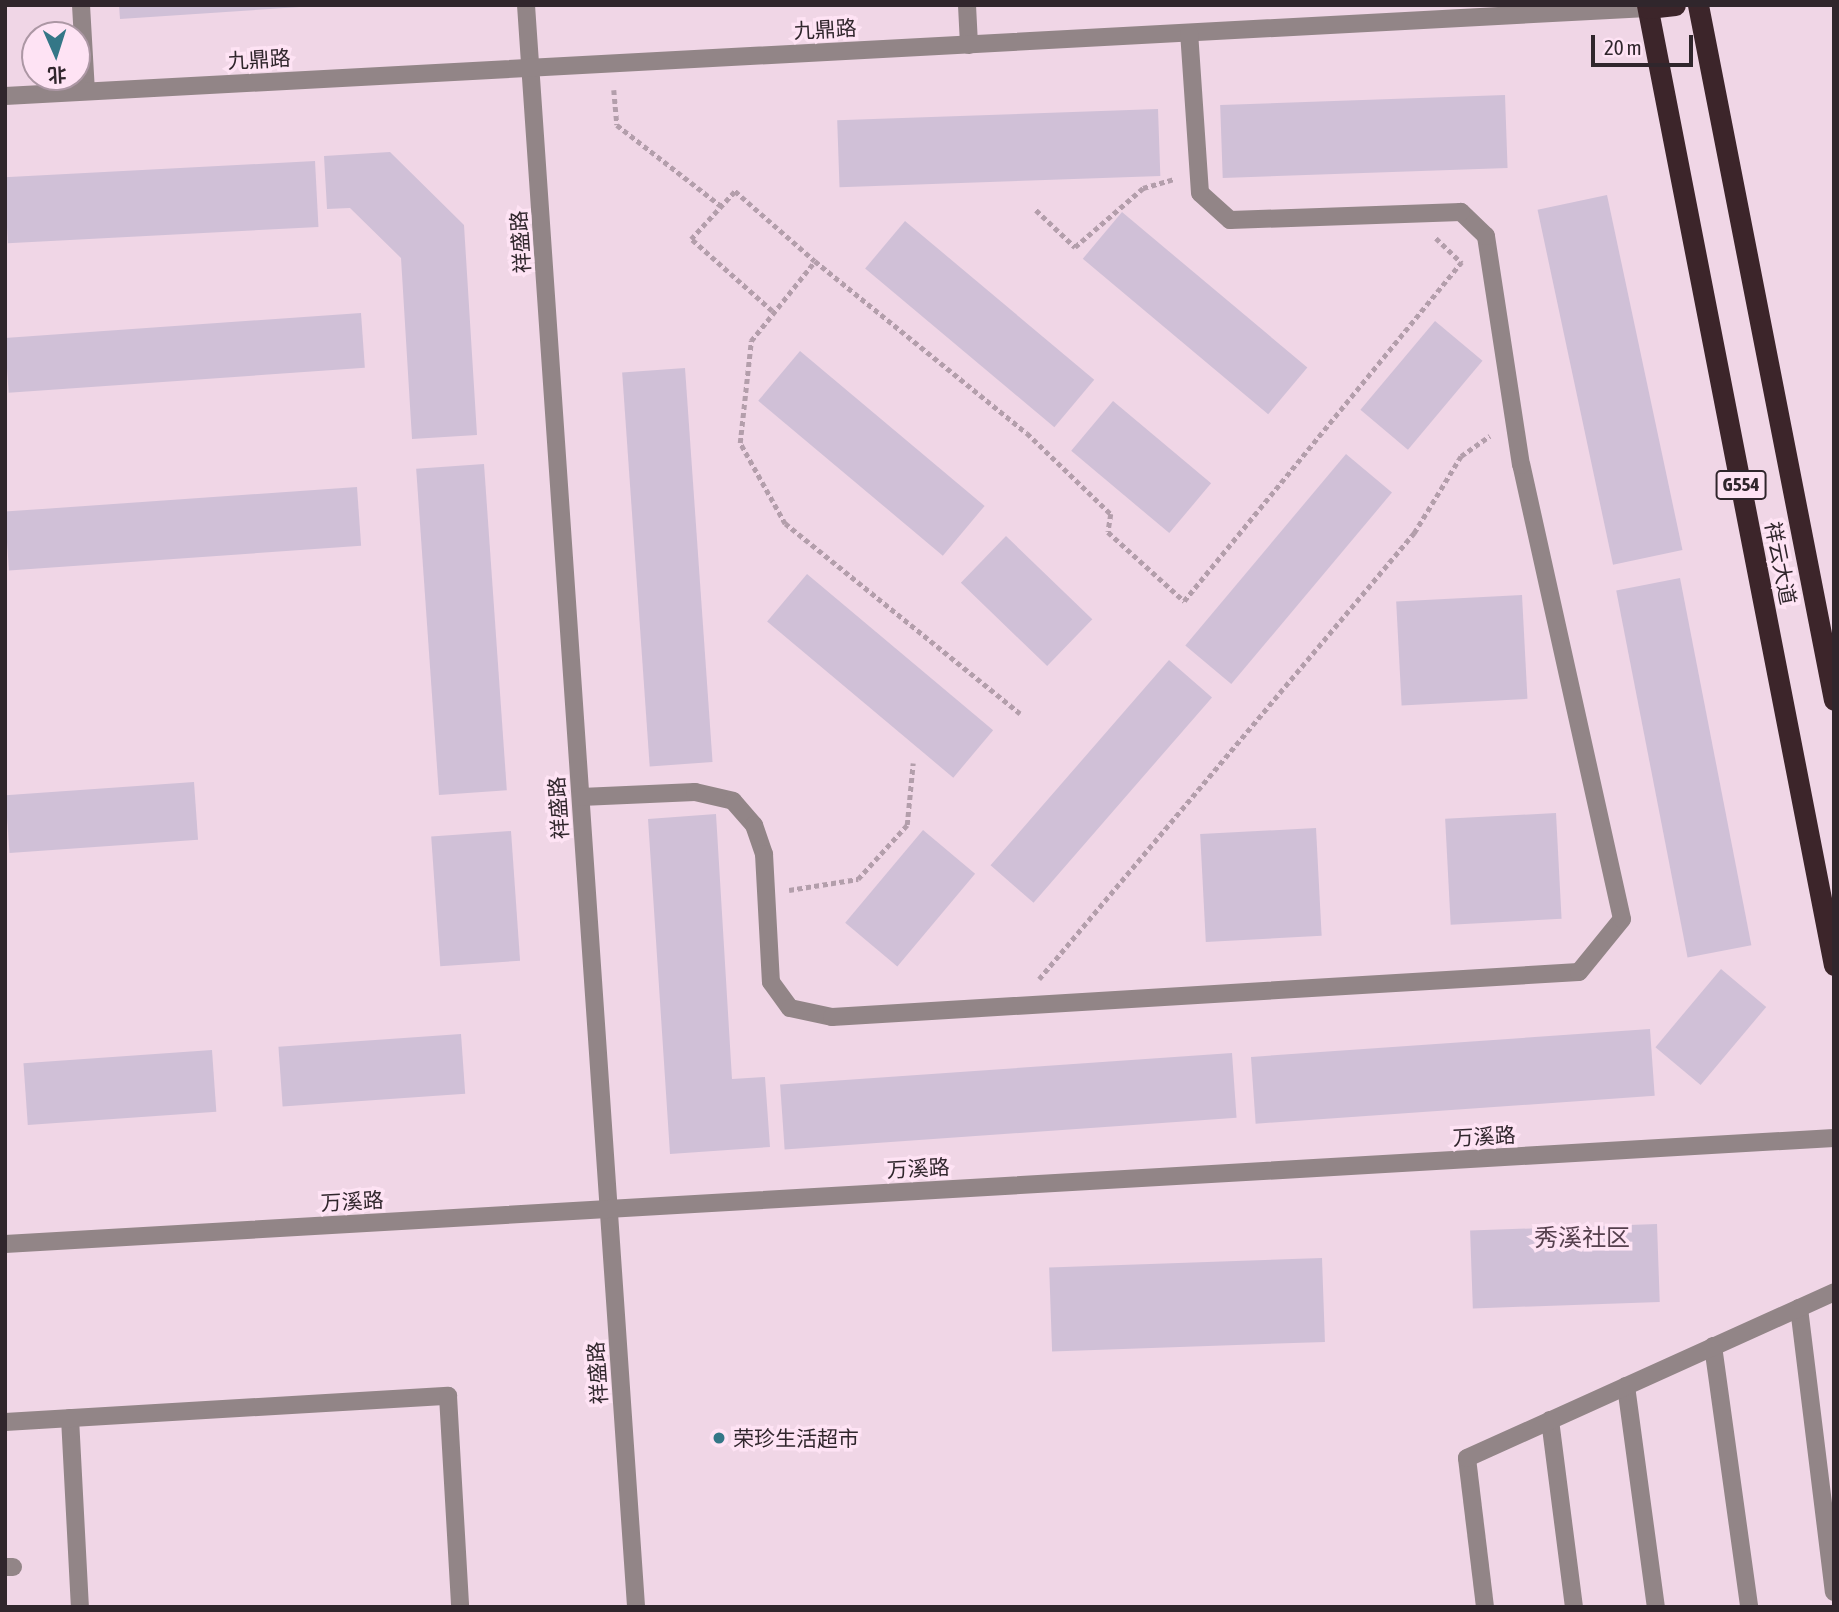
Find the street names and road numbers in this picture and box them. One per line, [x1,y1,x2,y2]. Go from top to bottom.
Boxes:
street label: 九鼎路 [793,15,857,43]
street label: 九鼎路 [227,45,291,73]
street label: 祥盛路 [505,210,535,274]
road number: G554 [1715,470,1767,500]
street label: 祥云大道 [1761,519,1801,607]
street label: 祥盛路 [543,776,573,840]
street label: 万溪路 [1452,1122,1516,1150]
street label: 万溪路 [886,1154,950,1182]
street label: 万溪路 [320,1187,384,1215]
street label: 祥盛路 [582,1341,612,1405]

